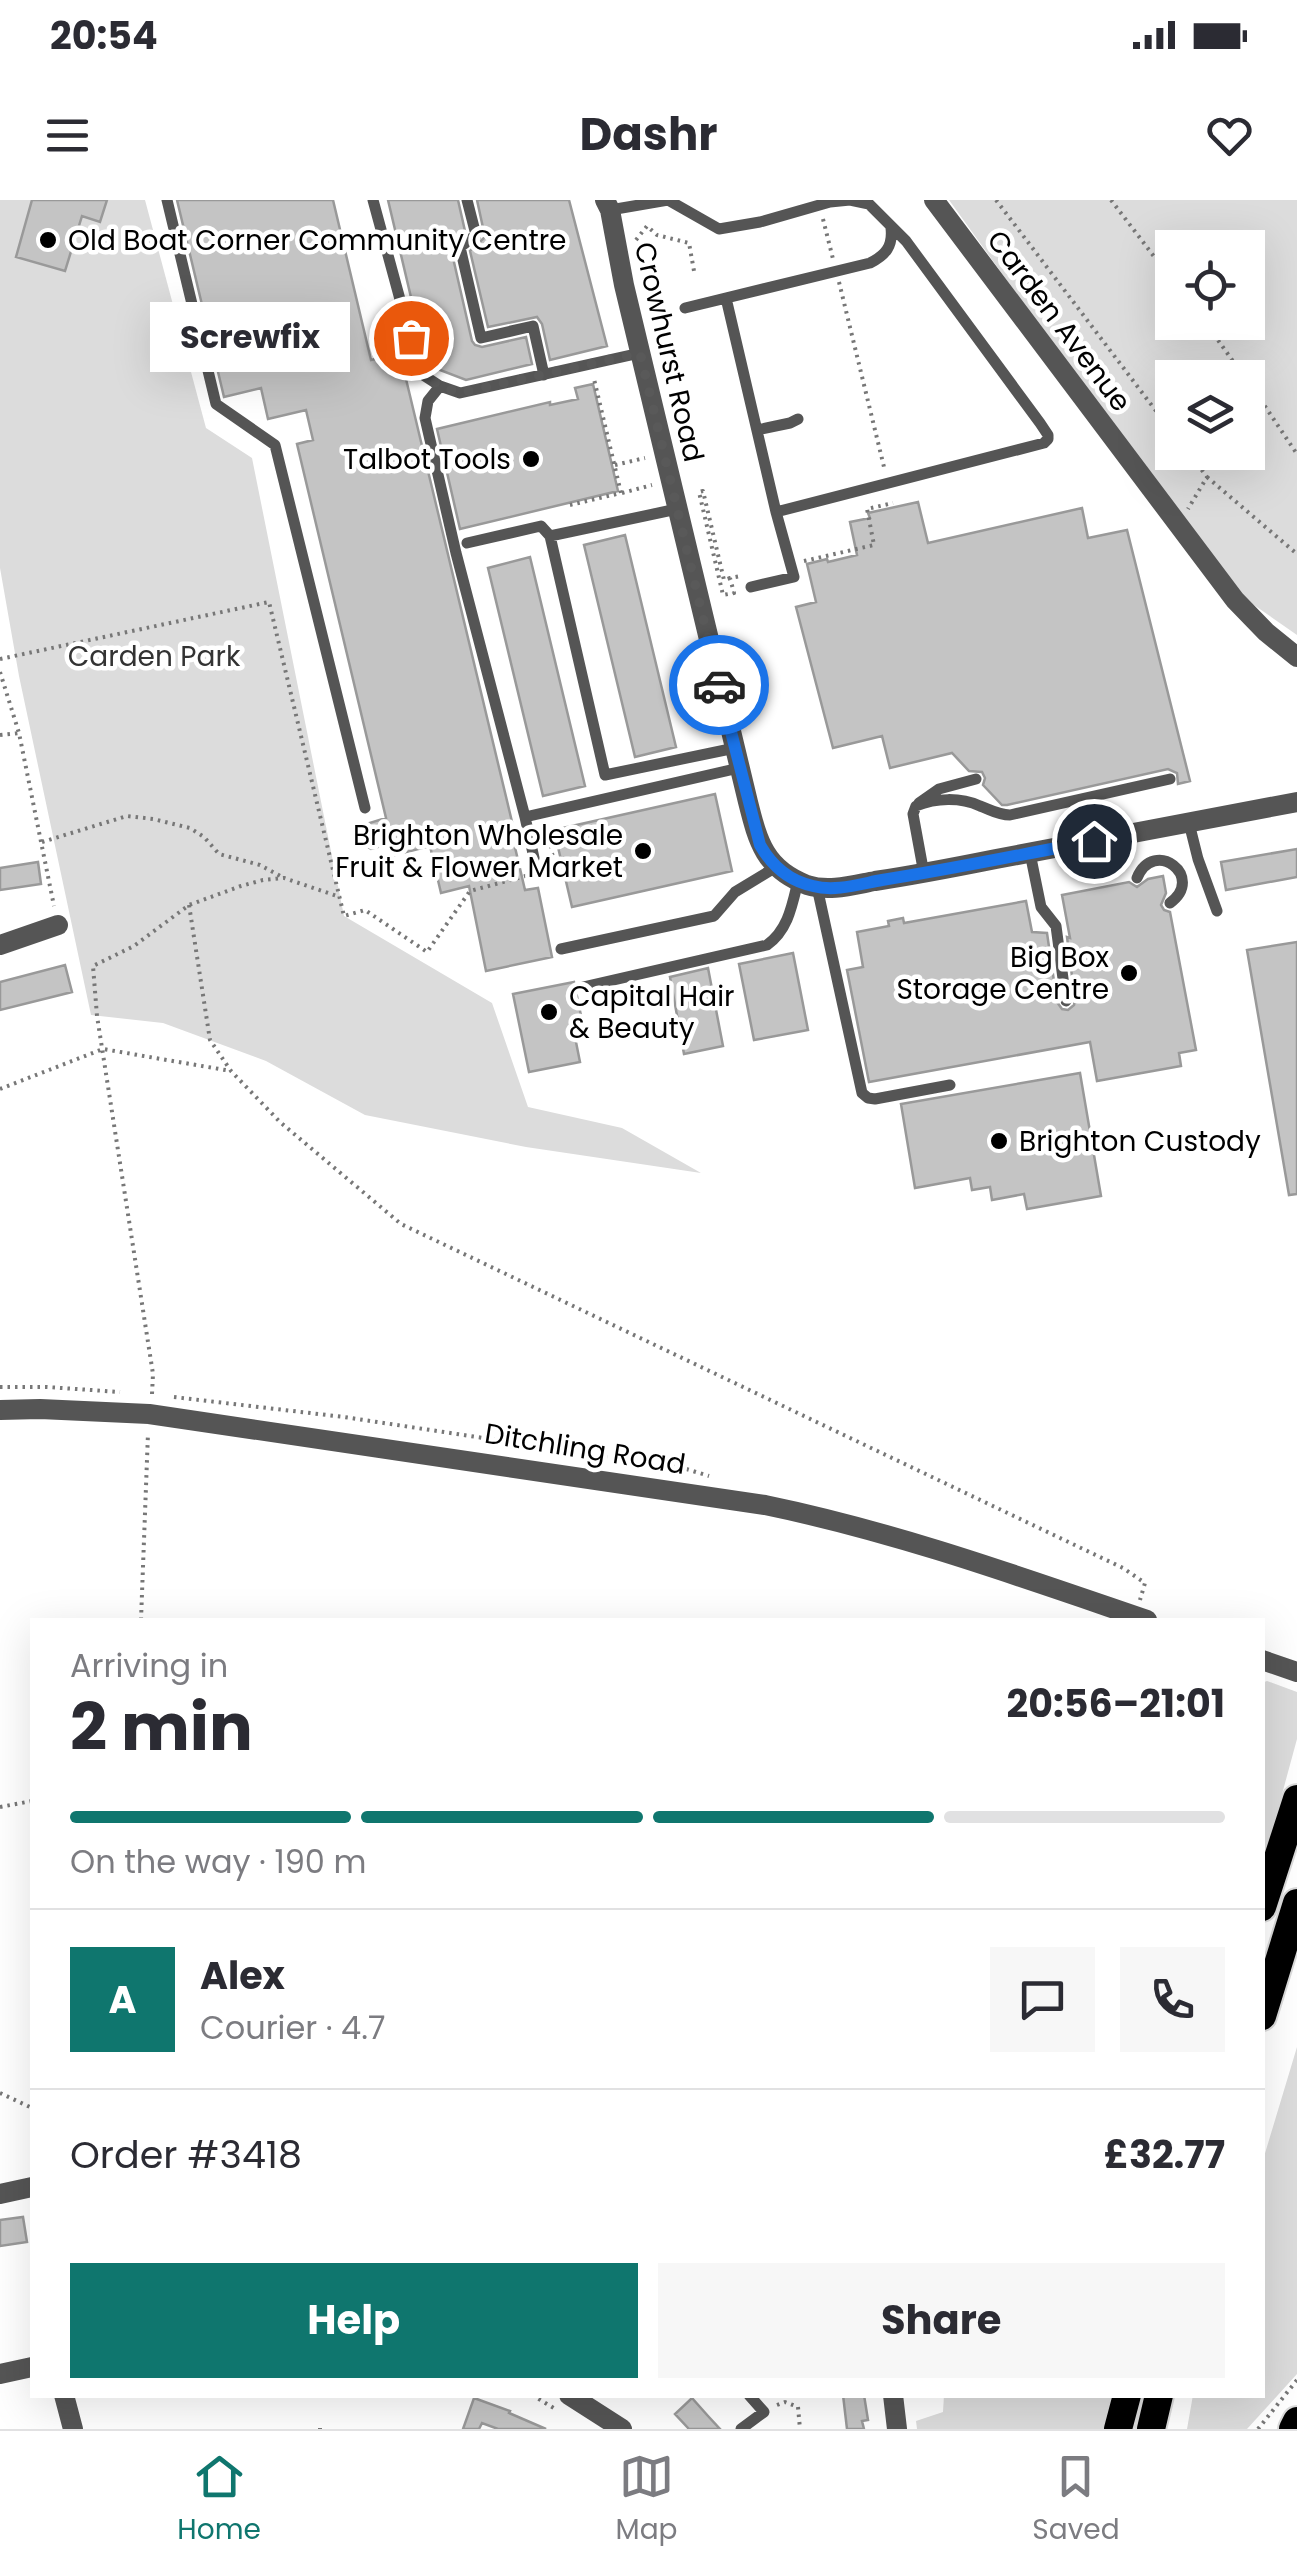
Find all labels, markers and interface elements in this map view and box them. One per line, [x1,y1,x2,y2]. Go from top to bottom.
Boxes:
text: 20:54 [50,9,158,62]
text: Dashr [580,103,717,166]
icon: menu [40,108,95,163]
icon: heart [1202,108,1257,163]
place label: Old Boat Corner Community Centre [68,221,566,260]
street label: Carden Avenue [978,222,1140,420]
marker: Old Boat Corner Community Centre [37,229,59,251]
map controls [1155,230,1265,470]
button: locate [1155,230,1265,340]
street label: Crowhurst Road [625,238,713,466]
pin [369,296,454,381]
callout: Screwfix [151,303,351,373]
icon: bag [384,311,439,366]
text: Screwfix [180,314,320,359]
button: layers [1155,360,1265,470]
place label: Talbot Tools [343,440,511,479]
marker: Talbot Tools [520,448,542,470]
courier [669,635,769,735]
park label: Carden Park [68,637,241,676]
icon: car [692,658,747,713]
pin [1052,799,1137,884]
icon: home [1067,814,1122,869]
place label: Brighton Wholesale Fruit & Flower Market [335,816,623,887]
marker: Brighton Wholesale Fruit & Flower Market [632,840,654,862]
place label: Big Box Storage Centre [896,938,1110,1009]
marker: Big Box Storage Centre [1118,962,1140,984]
place label: Capital Hair & Beauty [569,977,734,1048]
marker: Capital Hair & Beauty [538,1001,560,1023]
place label: Brighton Custody [1019,1122,1261,1161]
marker: Brighton Custody [988,1130,1010,1152]
street label: Ditchling Road [482,1414,688,1484]
text: Arriving in [70,1643,228,1688]
text: 20:56–21:01 [1007,1677,1225,1730]
text: 2 min [70,1682,253,1773]
text: On the way · 190 m [70,1839,366,1884]
button: chat [990,1947,1095,2052]
button: phone [1120,1947,1225,2052]
text: Alex [200,1949,285,2002]
text: A [108,1973,137,2026]
text: Courier · 4.7 [200,2005,385,2050]
text: Order #3418 [70,2128,302,2181]
text: £32.77 [1104,2128,1225,2181]
button: Help [70,2263,638,2378]
button: Share [658,2263,1225,2378]
tab: Home [177,2449,261,2551]
tab: Map [616,2449,678,2551]
tab: Saved [1032,2449,1120,2551]

